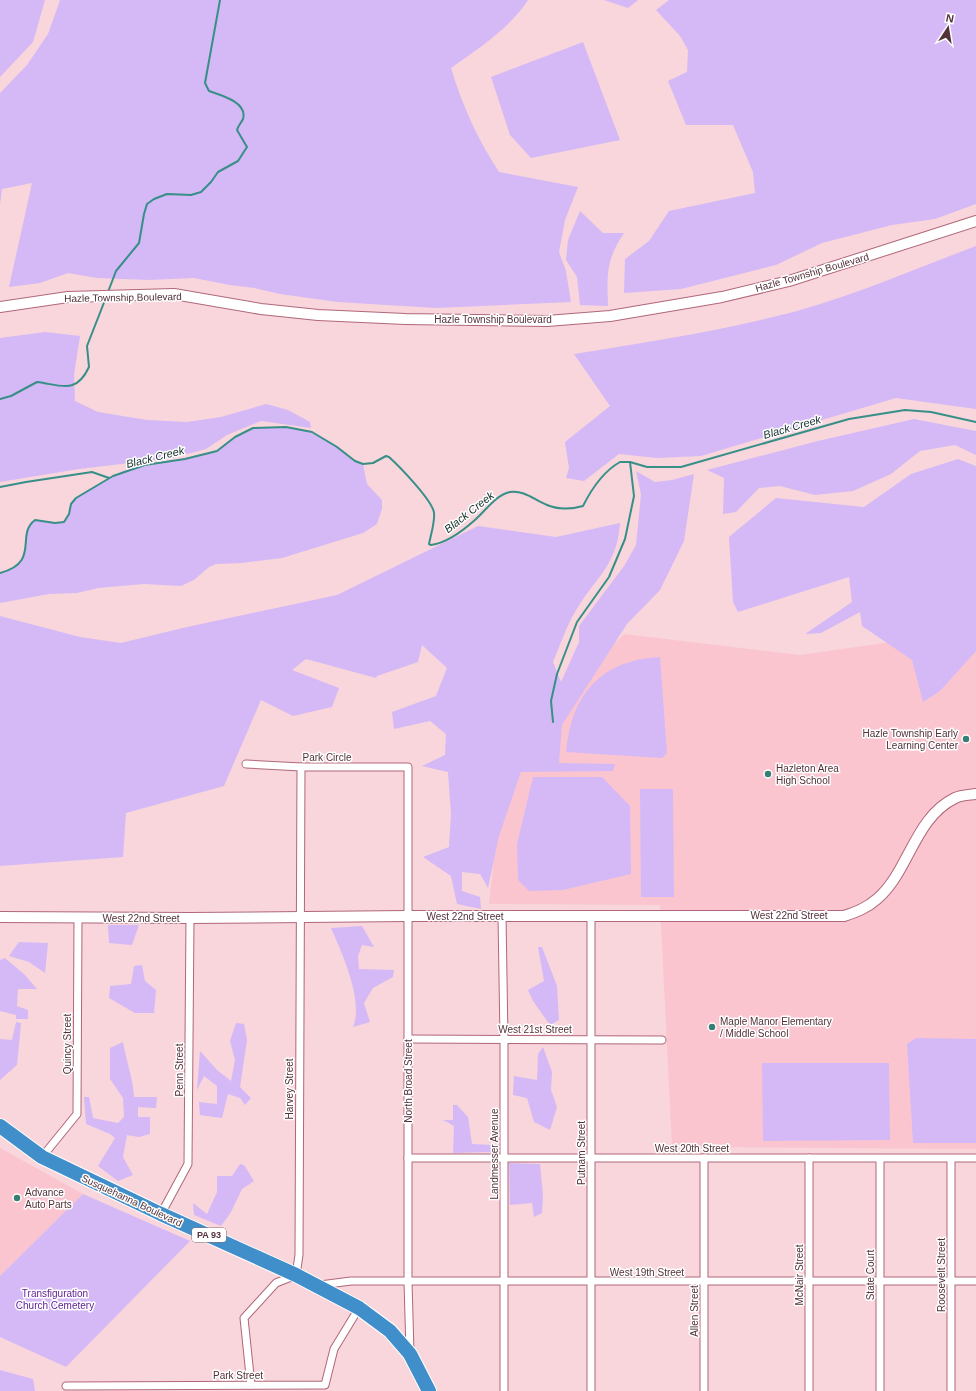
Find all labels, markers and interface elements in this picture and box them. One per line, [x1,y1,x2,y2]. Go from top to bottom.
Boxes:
north arrow [928,8,968,48]
text: N [945,12,955,25]
street label: Hazle Township Boulevard [754,251,870,294]
street label: Hazle Township Boulevard [64,291,182,304]
street label: Hazle Township Boulevard [434,314,552,325]
water label: Black Creek [762,413,823,441]
water label: Black Creek [125,444,186,470]
water label: Black Creek [442,489,496,535]
place label: Hazle Township Early Learning Center [863,728,959,751]
marker: Hazle Township Early Learning Center [961,734,971,744]
street label: Park Circle [303,752,352,763]
place label: Hazleton Area High School [776,763,839,786]
marker: Hazleton Area High School [763,769,773,779]
street label: West 22nd Street [750,910,828,921]
street label: West 22nd Street [426,911,504,922]
street label: West 22nd Street [102,913,180,924]
street label: Quincy Street [62,1013,73,1074]
place label: Maple Manor Elementary / Middle School [720,1016,832,1039]
marker: Maple Manor Elementary / Middle School [707,1022,717,1032]
street label: West 21st Street [498,1024,572,1035]
street label: North Broad Street [403,1039,414,1123]
street label: Penn Street [174,1043,185,1096]
street label: Harvey Street [284,1058,295,1120]
street label: Landmesser Avenue [489,1108,500,1200]
street label: Putnam Street [576,1121,587,1185]
street label: West 20th Street [655,1143,729,1154]
street label: Susquehanna Boulevard [80,1172,184,1229]
place label: Advance Auto Parts [25,1187,72,1210]
marker: Advance Auto Parts [12,1193,22,1203]
road number: PA 93 [192,1228,226,1242]
street label: Roosevelt Street [936,1238,947,1312]
street label: McNair Street [794,1244,805,1306]
street label: State Court [865,1249,876,1300]
street label: West 19th Street [610,1267,684,1278]
street label: Allen Street [689,1285,700,1337]
park label: Transfiguration Church Cemetery [16,1288,94,1311]
street label: Park Street [213,1370,263,1381]

